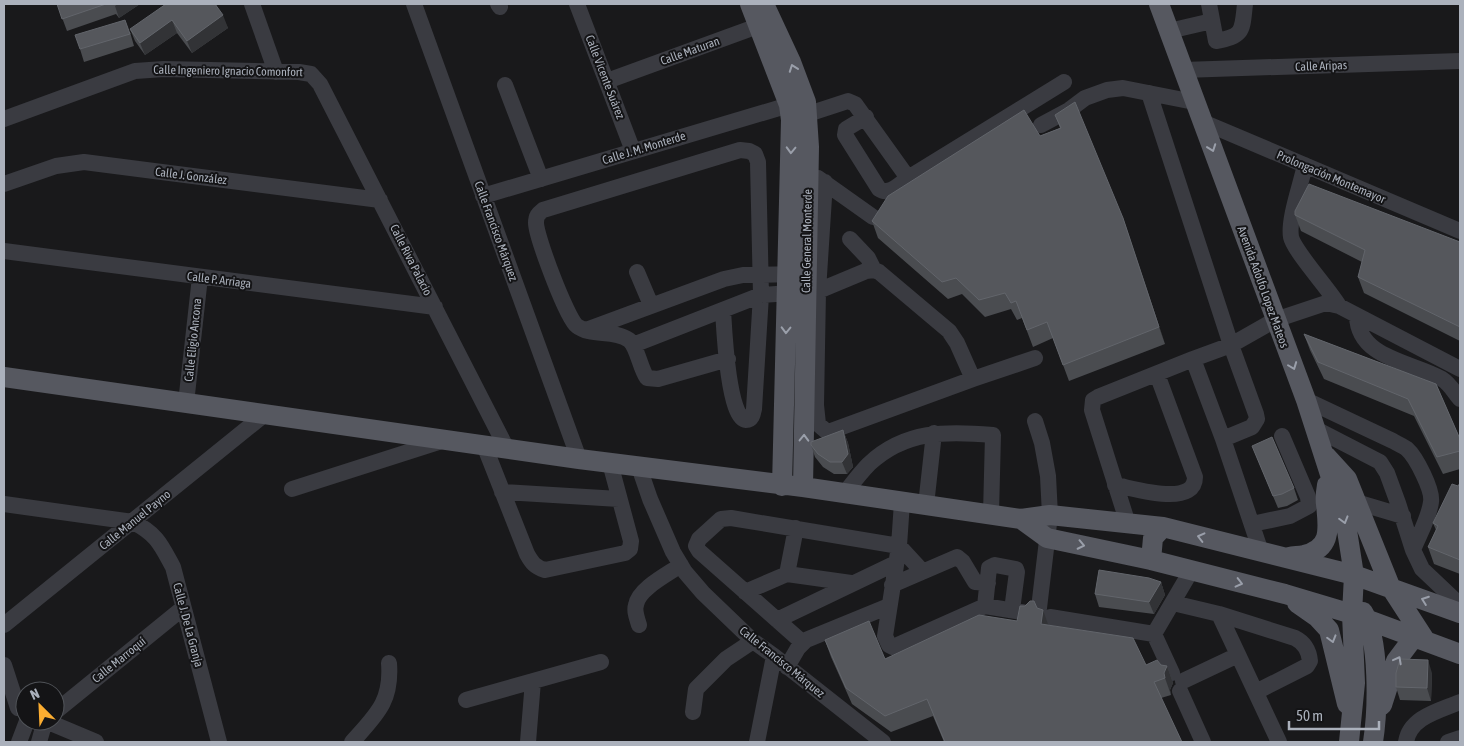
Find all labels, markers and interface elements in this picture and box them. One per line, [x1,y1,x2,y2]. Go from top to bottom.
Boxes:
street label: Calle Vicente Suárez [583,33,628,122]
street label: Calle Maturan [659,34,721,68]
street label: Calle Aripas [1295,58,1347,74]
street label: Calle Ingeniero Ignacio Comonfort [153,63,303,79]
one-way arrow [789,65,799,73]
street label: Calle J. M. Monterde [601,129,687,167]
one-way arrow [1206,143,1216,152]
one-way arrow [786,146,796,154]
street label: Prolongación Montemayor [1274,148,1388,206]
street label: Calle J. González [154,165,228,187]
street label: Calle Francisco Márquez [471,179,521,283]
street label: Calle General Monterde [799,189,815,293]
street label: Calle Riva Palacio [387,222,435,298]
street label: Avenida Adolfo Lopez Mateos [1234,224,1292,350]
street label: Calle P. Arriaga [186,269,252,291]
street label: Calle Eligio Ancona [182,298,204,382]
one-way arrow [781,326,792,334]
one-way arrow [1287,361,1297,370]
one-way arrow [799,434,809,442]
street label: Calle Manuel Payno [97,487,174,553]
one-way arrow [1338,516,1348,524]
one-way arrow [1197,532,1206,543]
one-way arrow [1076,539,1085,549]
one-way arrow [1234,577,1242,587]
street label: Calle J. De La Granja [170,581,206,669]
one-way arrow [1421,596,1430,606]
street label: Calle Francisco Márquez [737,623,828,701]
street label: Calle Marroquí [89,634,149,686]
one-way arrow [1326,634,1336,642]
one-way arrow [1392,656,1402,665]
north arrow [15,681,65,731]
text: N [28,685,42,703]
scale bar [1289,698,1379,730]
text: 50 m [1296,707,1323,724]

